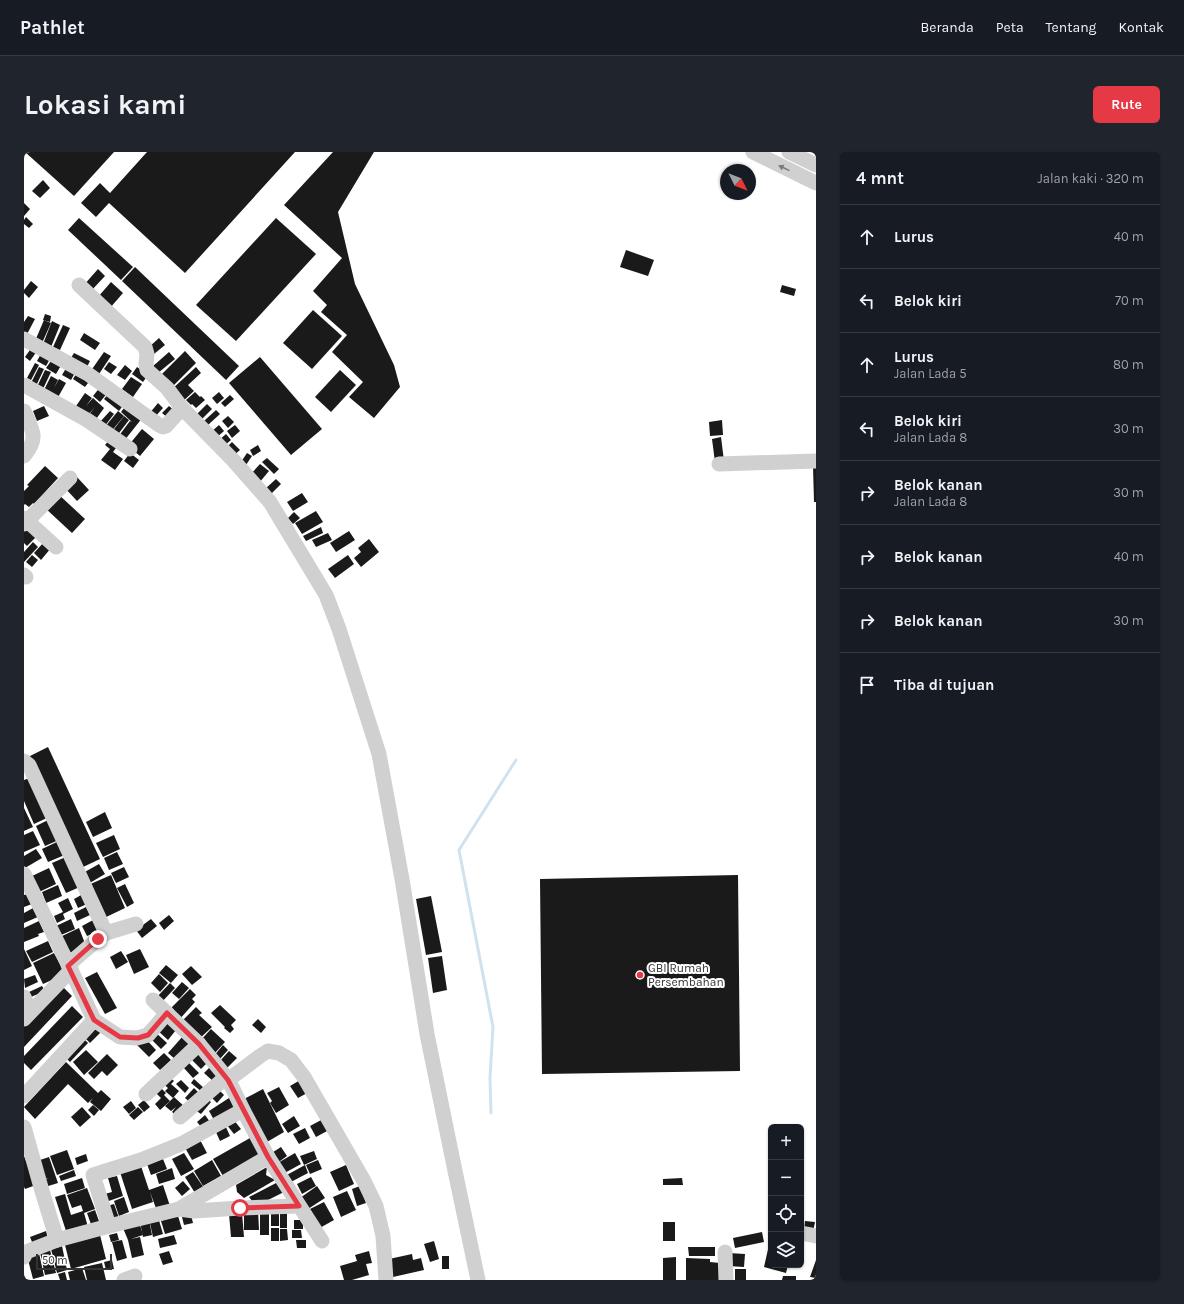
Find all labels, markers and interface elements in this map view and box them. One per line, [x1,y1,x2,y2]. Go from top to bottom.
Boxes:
text: Pathlet [20,17,85,39]
text: Beranda [921,19,974,36]
text: Peta [996,19,1024,36]
text: Tentang [1046,19,1097,36]
text: Kontak [1119,19,1164,36]
button: Rute [1093,86,1160,123]
text: Lokasi kami [24,88,186,121]
north arrow [720,164,756,200]
one-way arrow [779,164,790,171]
text: 4 mnt [856,168,904,188]
text: Jalan kaki · 320 m [1038,171,1144,186]
icon: ahead [856,226,878,248]
text: Lurus [894,228,934,246]
text: 40 m [1114,229,1144,244]
icon: left [856,290,878,312]
text: Belok kiri [894,292,962,310]
text: 70 m [1115,293,1144,308]
text: Lurus [894,348,934,366]
icon: ahead [856,354,878,376]
text: 80 m [1113,357,1144,372]
text: Jalan Lada 5 [894,366,967,381]
text: Belok kiri [894,412,962,430]
icon: left [856,418,878,440]
text: 30 m [1113,421,1144,436]
text: Jalan Lada 8 [894,430,967,445]
text: Belok kanan [894,476,983,494]
icon: right [856,482,878,504]
text: 30 m [1113,485,1144,500]
text: Jalan Lada 8 [894,494,967,509]
icon: right [856,546,878,568]
text: Belok kanan [894,548,983,566]
text: 40 m [1114,549,1144,564]
icon: right [856,610,878,632]
text: Belok kanan [894,612,983,630]
text: 30 m [1113,613,1144,628]
icon: arrive [856,674,878,696]
text: Tiba di tujuan [894,676,994,694]
route end [89,930,107,948]
place label: GBI Rumah Persembahan [648,961,724,989]
marker: GBI Rumah Persembahan [635,970,645,980]
map controls [768,1124,804,1268]
button: + [768,1124,804,1160]
button: − [768,1160,804,1196]
button: locate [768,1196,804,1232]
route start [231,1199,249,1217]
button: layers [768,1232,804,1268]
scale bar [36,1252,112,1271]
text: 50 m [42,1254,68,1267]

